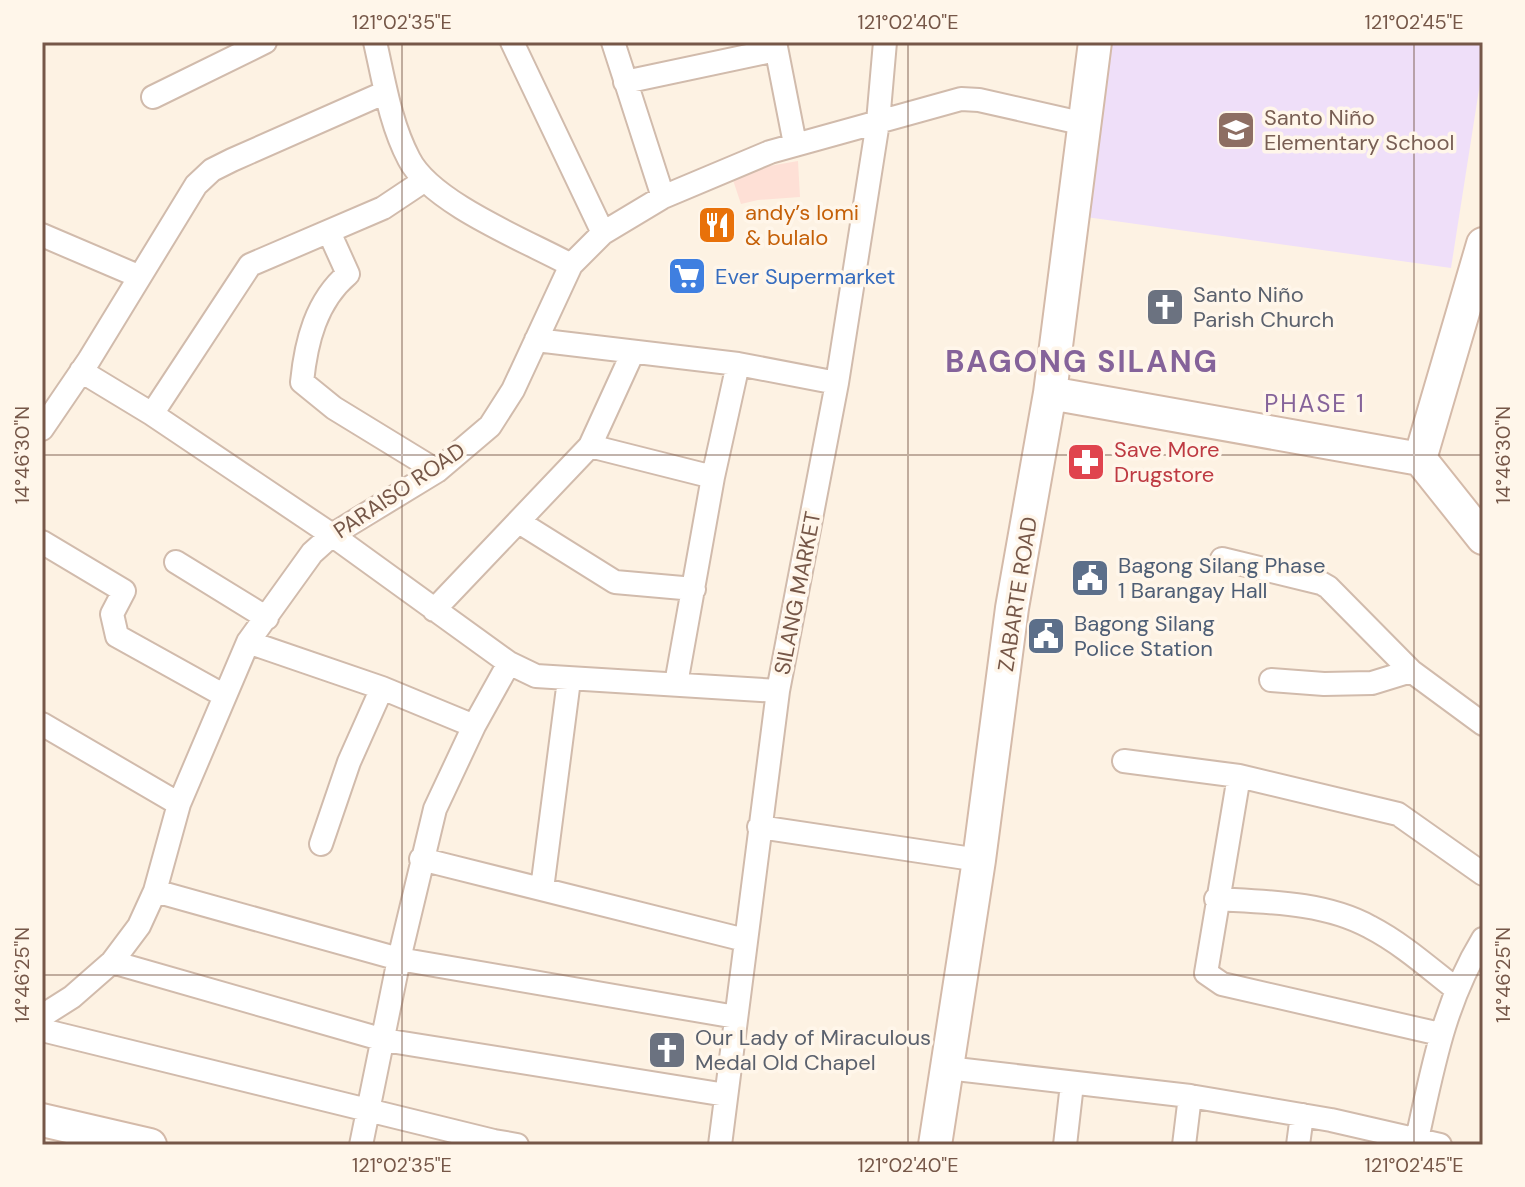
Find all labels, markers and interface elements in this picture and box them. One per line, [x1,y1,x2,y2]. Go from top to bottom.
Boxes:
text: 121°02'35"E [352,9,452,35]
text: 121°02'40"E [858,9,958,35]
text: 121°02'45"E [1364,9,1464,35]
place label: Santo Niño Elementary School [1264,103,1454,157]
school or university icon: Santo Niño Elementary School [1215,109,1257,151]
place label: andy’s lomi & bulalo [745,198,859,252]
restaurant icon: andy’s lomi & bulalo [696,204,738,246]
supermarket icon: Ever Supermarket [666,255,708,297]
place label: Ever Supermarket [715,262,896,291]
place label: Santo Niño Parish Church [1193,280,1334,334]
church icon: Santo Niño Parish Church [1144,286,1186,328]
district label: BAGONG SILANG [945,342,1219,381]
district label: PHASE 1 [1264,388,1366,419]
text: 14°46'30"N [9,406,35,504]
text: 14°46'30"N [1490,406,1516,504]
place label: Save More Drugstore [1114,435,1219,489]
street label: PARAISO ROAD [328,436,471,545]
pharmacy icon: Save More Drugstore [1065,441,1107,483]
street label: SILANG MARKET [767,509,828,677]
street label: ZABARTE ROAD [991,514,1044,674]
place label: Bagong Silang Phase 1 Barangay Hall [1118,551,1325,605]
public building icon: Bagong Silang Phase 1 Barangay Hall [1069,557,1111,599]
place label: Bagong Silang Police Station [1074,609,1215,663]
public building icon: Bagong Silang Police Station [1025,615,1067,657]
text: 14°46'25"N [9,927,35,1023]
text: 14°46'25"N [1490,927,1516,1023]
place label: Our Lady of Miraculous Medal Old Chapel [695,1023,931,1077]
church icon: Our Lady of Miraculous Medal Old Chapel [646,1029,688,1071]
text: 121°02'35"E [352,1152,452,1178]
text: 121°02'40"E [858,1152,958,1178]
text: 121°02'45"E [1364,1152,1464,1178]

